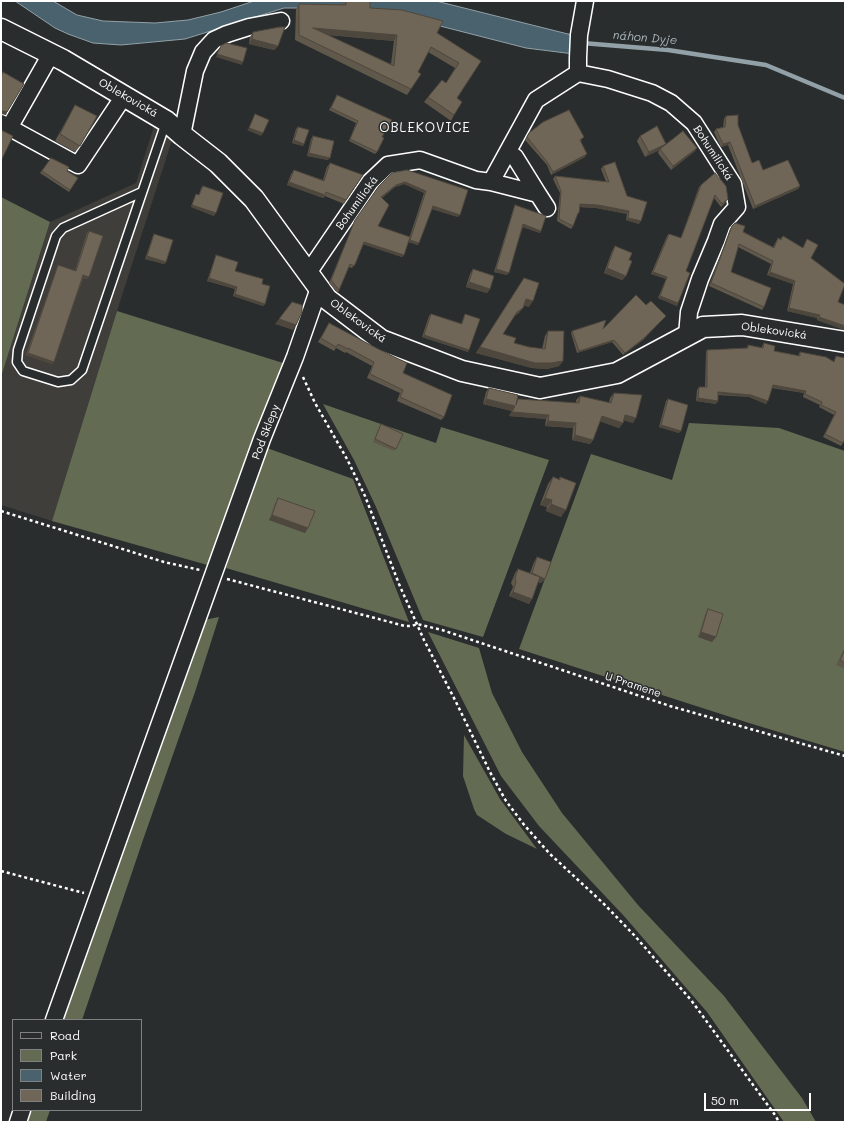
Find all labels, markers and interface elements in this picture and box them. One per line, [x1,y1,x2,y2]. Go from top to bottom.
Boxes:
water label: náhon Dyje [612,28,678,48]
street label: Oblekovická [96,76,160,120]
district label: OBLEKOVICE [379,120,471,136]
street label: Bohumilická [690,123,736,183]
street label: Bohumilická [333,174,381,232]
street label: Oblekovická [327,296,389,346]
street label: Oblekovická [740,320,808,342]
street label: Pod Sklepy [249,403,283,461]
street label: U Pramene [603,670,663,700]
legend [12,1019,142,1111]
text: Road [50,1027,80,1043]
text: Park [50,1047,77,1063]
text: Water [50,1067,87,1083]
scale bar [706,1085,813,1111]
text: Building [50,1087,96,1103]
text: 50 m [711,1092,739,1108]

